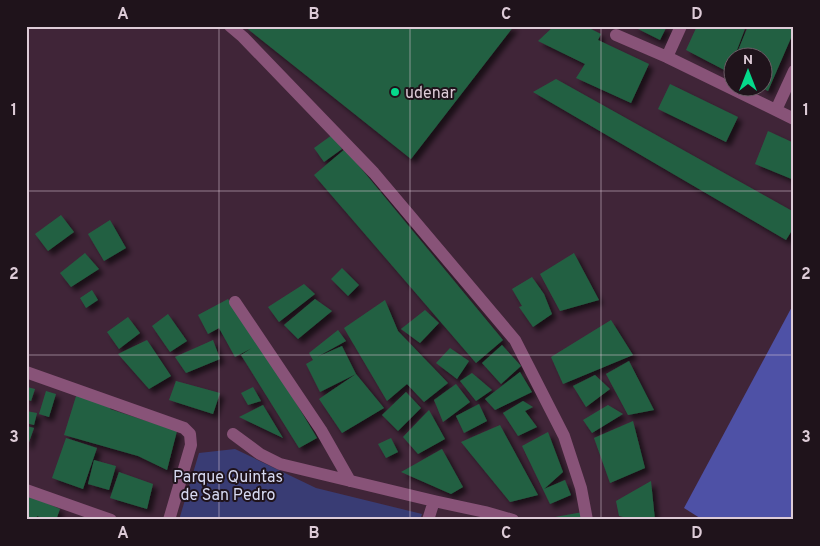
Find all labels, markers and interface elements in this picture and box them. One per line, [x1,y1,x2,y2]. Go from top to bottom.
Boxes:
text: A [117,5,129,25]
text: B [308,5,320,25]
text: C [501,5,511,25]
text: D [691,5,703,25]
north arrow [722,48,772,98]
text: N [743,52,753,69]
place label: udenar [405,84,456,104]
marker: udenar [389,86,401,98]
text: 1 [11,101,17,121]
text: 1 [803,101,809,121]
text: 2 [9,265,19,285]
text: 2 [801,265,811,285]
text: 3 [9,428,19,448]
text: 3 [801,428,811,448]
park label: Parque Quintas de San Pedro [173,468,283,506]
text: A [117,524,129,544]
text: B [308,524,320,544]
text: C [501,524,511,544]
text: D [691,524,703,544]

